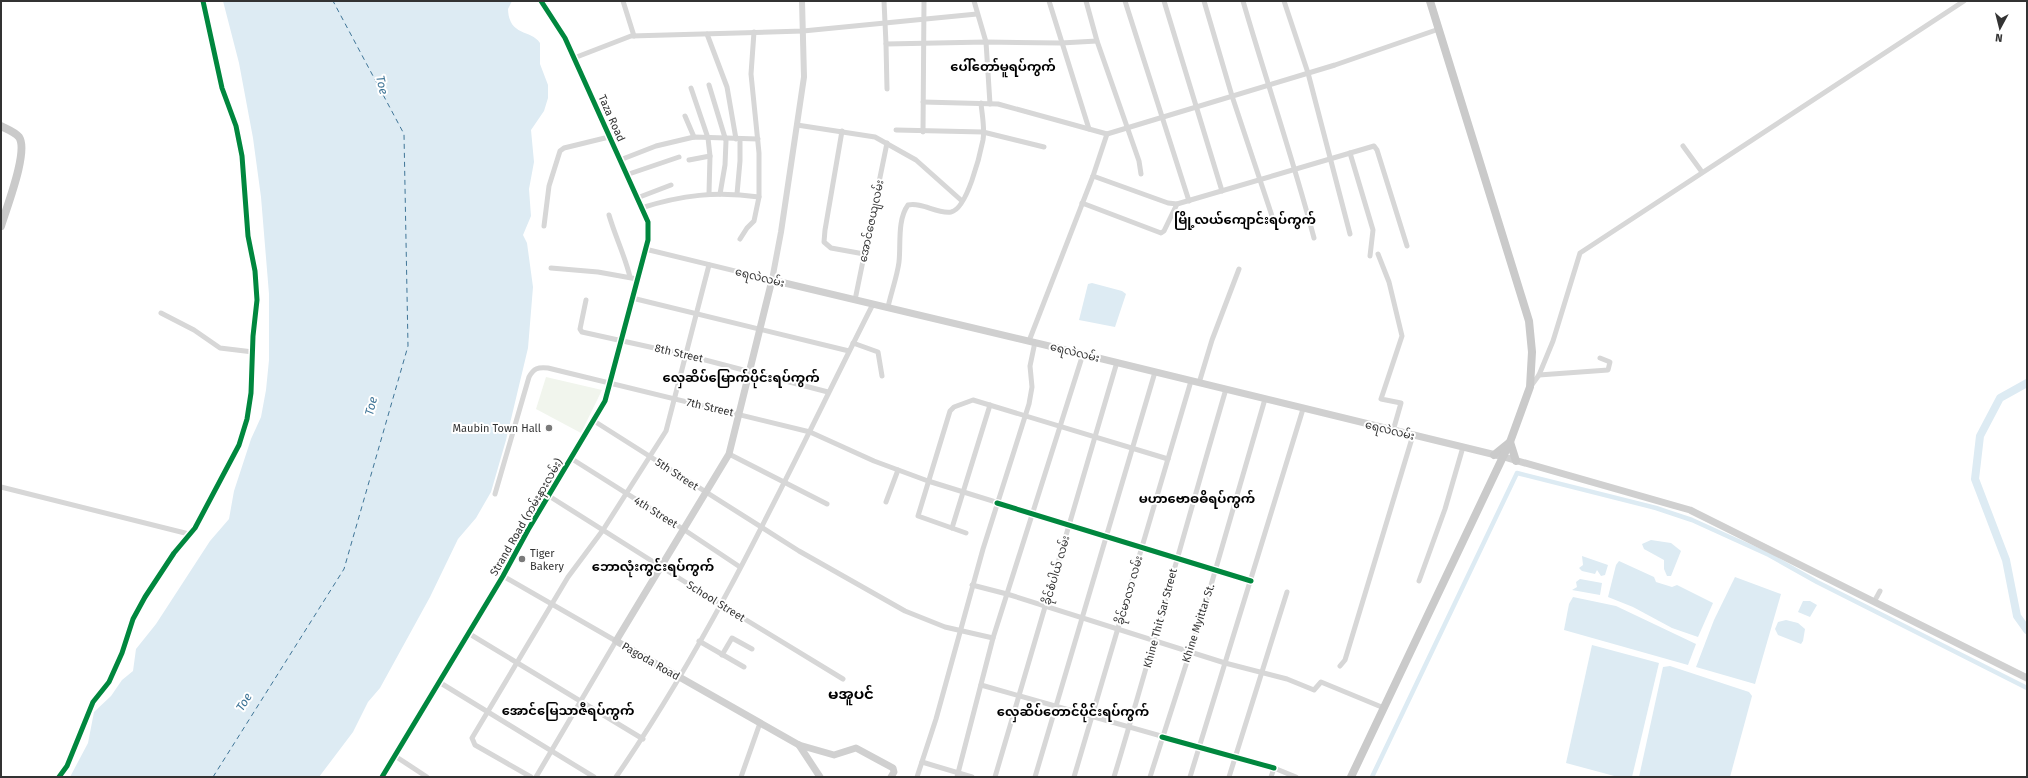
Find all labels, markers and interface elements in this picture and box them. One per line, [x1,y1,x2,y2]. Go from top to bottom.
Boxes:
north arrow [1980,8,2020,48]
text: N [1994,31,2003,44]
district label: ပေါ်တော်မူရပ်ကွက် [950,57,1056,78]
water label: Toe [373,74,391,96]
street label: Taza Road [595,93,628,144]
street label: အောင်ဇေယျလမ်း [855,178,889,264]
district label: မြို့လယ်ကျောင်းရပ်ကွက် [1174,210,1316,231]
street label: ရေလဲလမ်း [733,264,786,292]
street label: ရေလဲလမ်း [1048,339,1101,367]
street label: 8th Street [653,342,704,365]
district label: လှေဆိပ်မြောက်ပိုင်းရပ်ကွက် [662,368,820,389]
water label: Toe [362,395,380,417]
street label: 7th Street [685,396,735,419]
street label: ရေလဲလမ်း [1363,417,1416,445]
place label: Maubin Town Hall [453,422,541,435]
marker: Maubin Town Hall [544,423,554,433]
street label: Strand Road (ကမ်းနားလမ်း) [487,455,567,579]
street label: 5th Street [653,456,701,493]
district label: မဟာဗောဓဓိရပ်ကွက် [1139,489,1255,509]
street label: 4th Street [632,494,680,531]
street label: ခိုင်စံပါယ် လမ်း [1039,534,1075,607]
place label: Tiger Bakery [530,547,564,573]
marker: Tiger Bakery [517,554,527,564]
street label: ခိုင်မာလာ လမ်း [1112,554,1147,627]
district label: ဘောလုံးကွင်းရပ်ကွက် [592,557,714,578]
street label: Khine Thit Sar Street [1141,567,1180,669]
street label: School Street [684,578,747,625]
street label: Khine Myittar St. [1180,582,1217,664]
street label: Pagoda Road [620,640,682,683]
district label: မအူပင် [828,684,874,706]
water label: Toe [233,690,255,714]
district label: အောင်မြေသာဇီရပ်ကွက် [502,701,634,721]
district label: လှေဆိပ်တောင်ပိုင်းရပ်ကွက် [997,702,1149,723]

